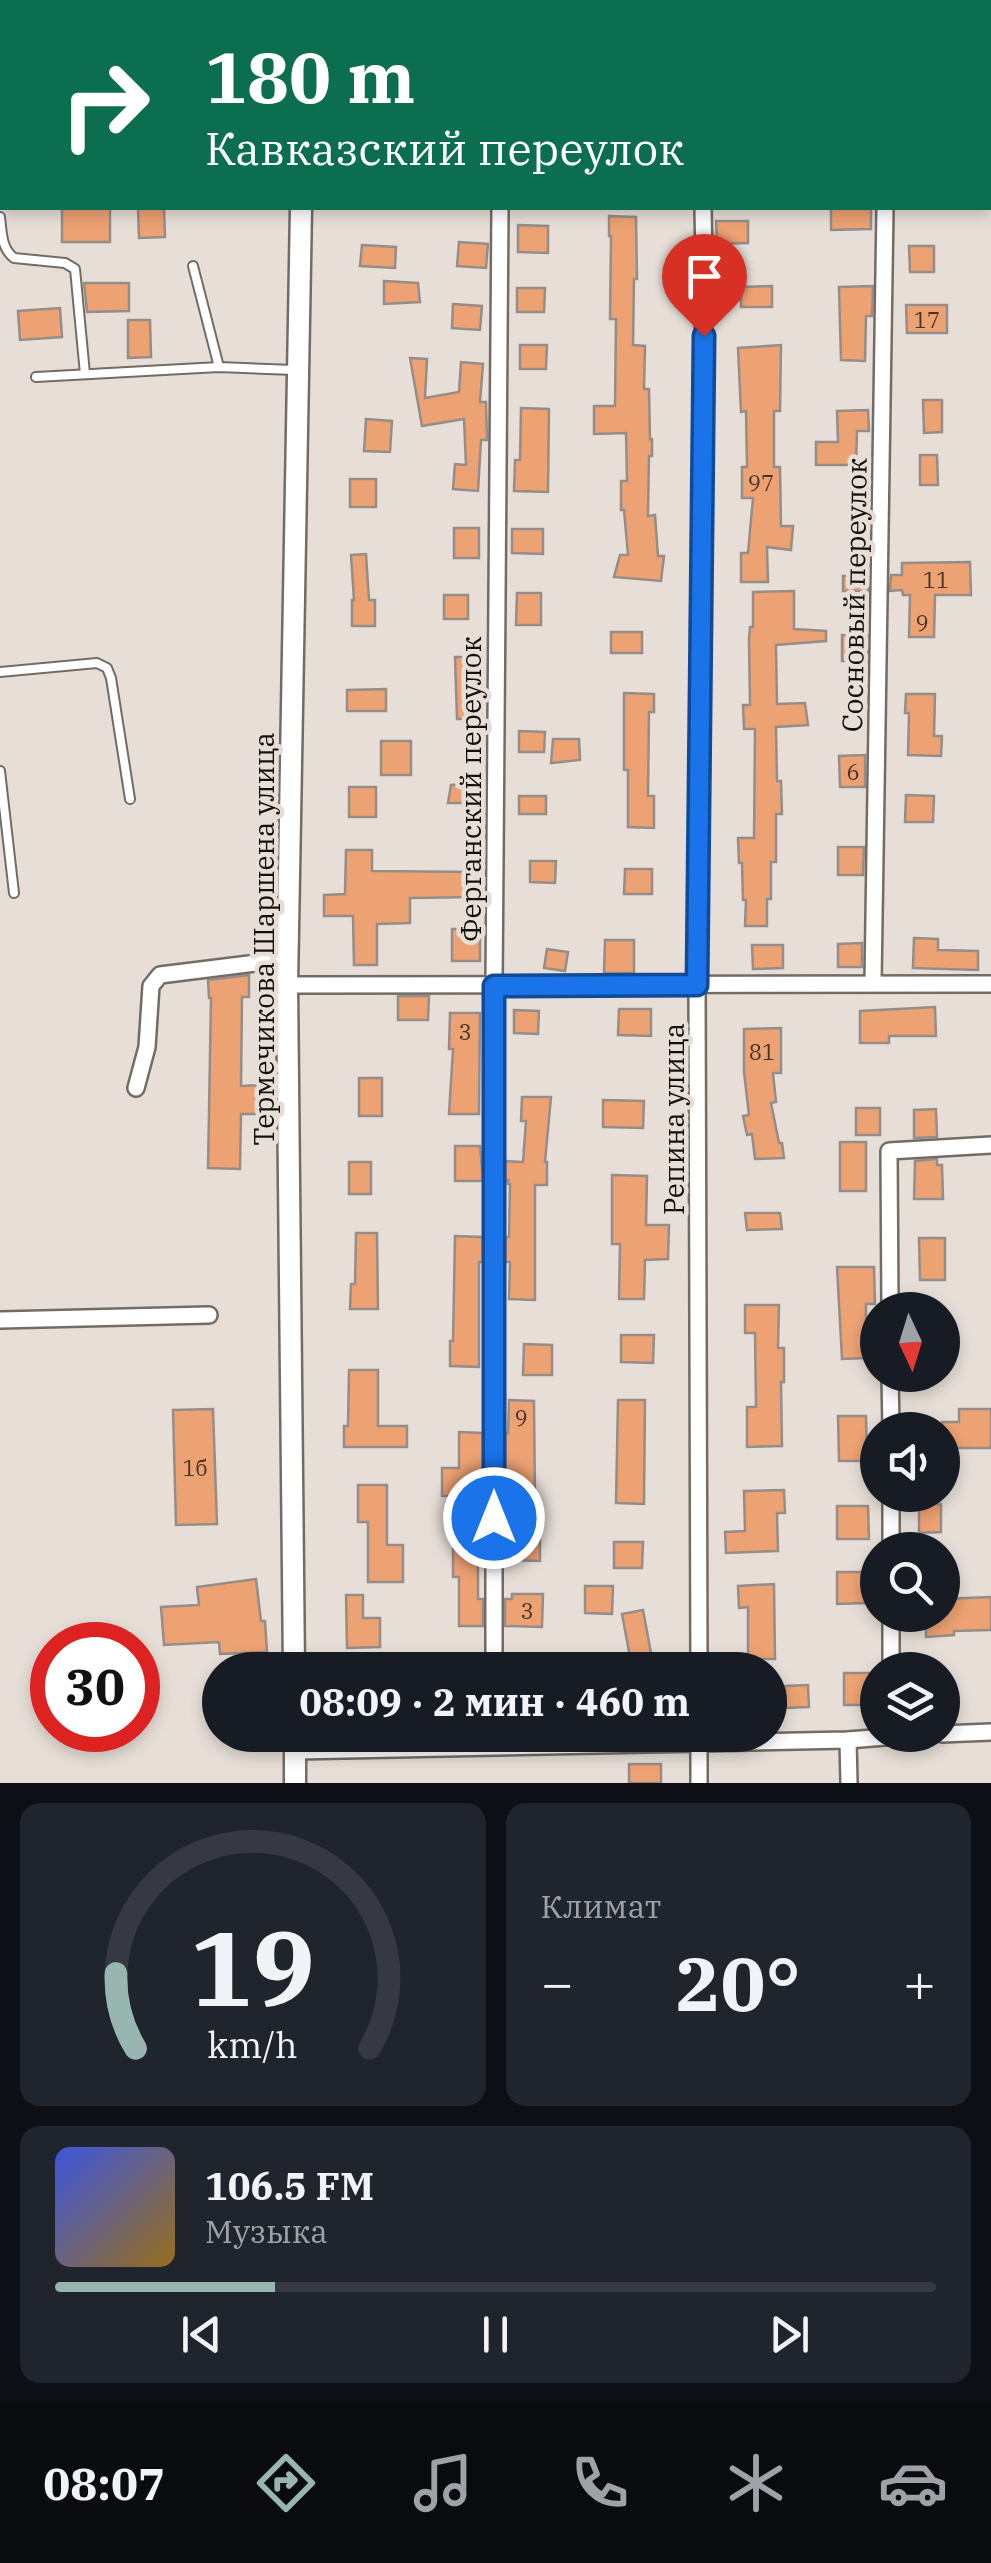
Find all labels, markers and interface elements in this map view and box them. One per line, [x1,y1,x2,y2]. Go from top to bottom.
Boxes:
text: 180 m [205,31,415,122]
icon: right [40,40,170,170]
text: Кавказский переулок [205,119,684,177]
pin [662,234,747,337]
icon: arrive [677,249,732,304]
house number: 17 [914,305,940,334]
street label: Сосновый переулок [833,458,875,732]
house number: 97 [748,468,774,497]
house number: 11 [923,565,949,594]
house number: 9 [915,608,929,637]
street label: Ферганский переулок [452,636,489,942]
street label: Термечикова Шаршена улица [245,732,282,1146]
house number: 6 [846,757,860,786]
house number: 3 [458,1017,472,1046]
street label: Репина улица [655,1023,692,1215]
house number: 81 [749,1037,775,1066]
north arrow [860,1292,960,1392]
map controls [860,1292,960,1752]
house number: 9 [514,1403,528,1432]
button: sound [860,1412,960,1512]
house number: 1б [182,1453,208,1482]
position arrow [442,1466,546,1570]
button: search [860,1532,960,1632]
house number: 3 [520,1596,534,1625]
speed limit sign: 30 [30,1622,160,1752]
button: layers [860,1652,960,1752]
text: 08:09 · 2 мин · 460 m [299,1677,690,1726]
text: Климат [541,1885,661,1927]
text: 19 [190,1899,315,2035]
text: 20° [676,1934,801,2032]
text: − [541,1947,574,2018]
text: + [903,1947,936,2018]
text: km/h [208,2021,298,2068]
text: 106.5 FM [205,2161,374,2210]
text: Музыка [205,2210,328,2252]
icon: previous [174,2307,229,2362]
icon: pause [468,2307,523,2362]
icon: next [762,2307,817,2362]
icon: directions [251,2448,321,2518]
icon: music [408,2448,478,2518]
icon: phone [565,2448,635,2518]
icon: climate [721,2448,791,2518]
icon: car [878,2448,948,2518]
text: 08:07 [43,2454,165,2512]

